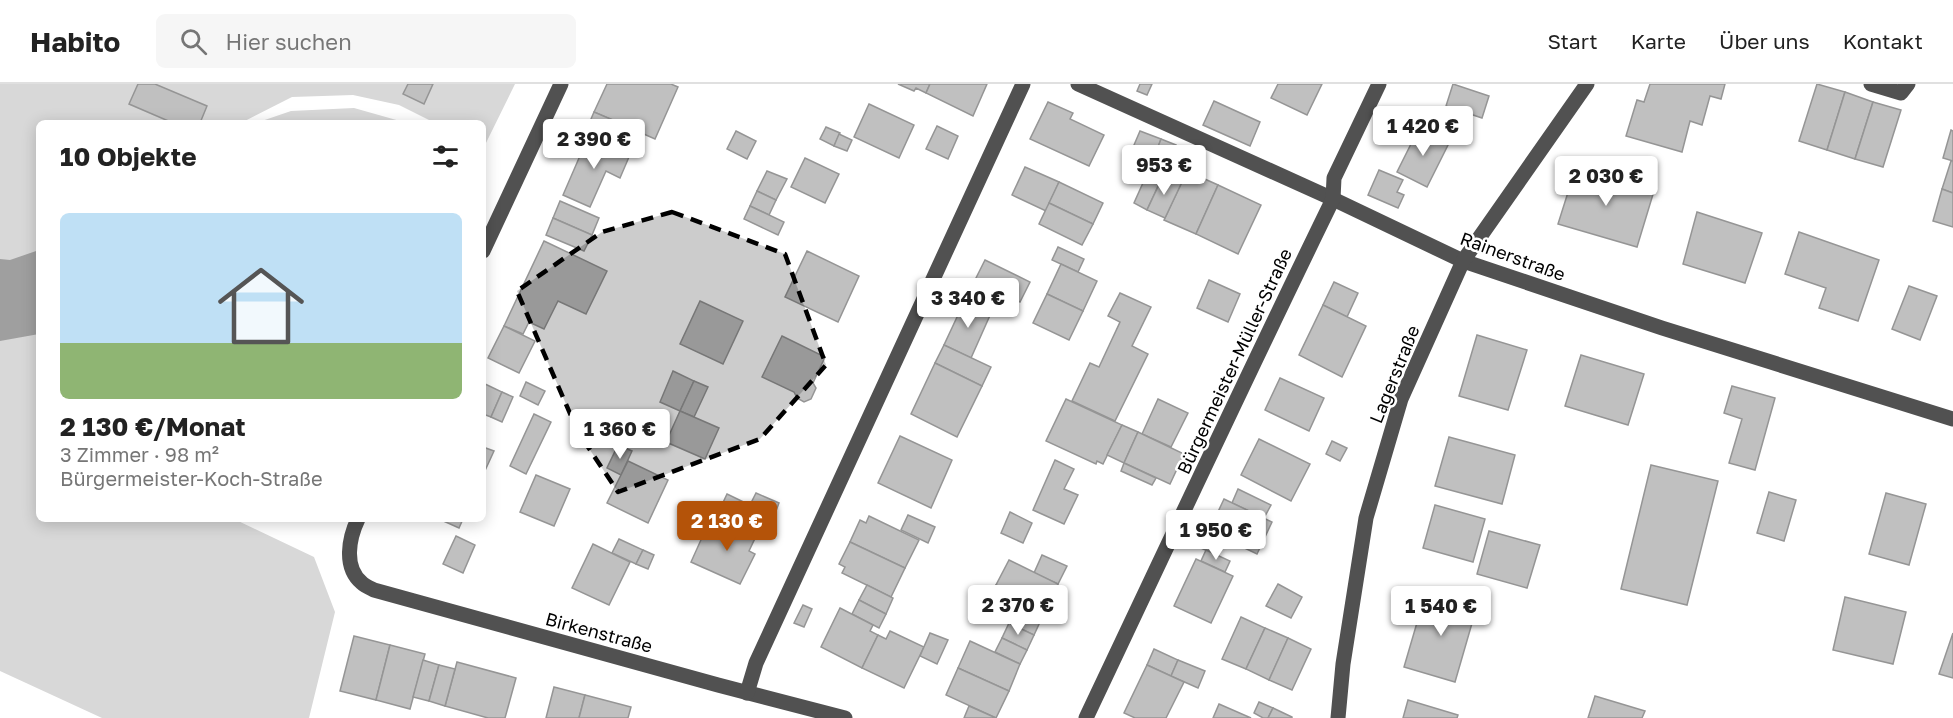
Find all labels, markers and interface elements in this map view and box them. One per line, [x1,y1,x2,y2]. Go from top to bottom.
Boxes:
search box [156,14,576,68]
text: Habito [30,25,120,58]
icon: search [177,25,210,58]
text: Hier suchen [225,28,352,55]
text: Start [1547,28,1598,54]
text: Karte [1631,28,1686,54]
text: Über uns [1719,28,1810,54]
text: Kontakt [1843,28,1923,54]
pin: 1 420 € [1368,106,1478,157]
text: 1 420 € [1387,113,1459,137]
pin: 2 390 € [539,119,649,170]
text: 2 390 € [557,126,631,150]
icon: filters [429,140,462,173]
text: 10 Objekte [60,141,196,172]
pin: 953 € [1122,145,1206,196]
text: 953 € [1136,152,1192,176]
pin: 2 030 € [1551,156,1661,207]
text: 2 030 € [1569,163,1643,187]
street label: Rainerstraße [1457,227,1569,285]
street label: Bürgermeister-Müller-Straße [1172,245,1296,477]
icon: home [207,252,315,360]
pin: 3 340 € [913,278,1023,329]
text: 3 340 € [931,285,1005,309]
street label: Lagerstraße [1364,322,1424,426]
pin: 1 360 € [565,409,675,460]
text: 2 130 €/Monat [60,411,246,442]
text: 1 360 € [584,416,656,440]
text: 3 Zimmer · 98 m² [60,442,219,466]
text: Bürgermeister-Koch-Straße [60,466,323,490]
pin: 2 130 € [672,501,782,552]
text: 2 130 € [691,508,763,532]
pin: 1 950 € [1161,510,1271,561]
text: 1 950 € [1180,517,1252,541]
pin: 2 370 € [963,585,1073,636]
pin: 1 540 € [1386,586,1496,637]
text: 2 370 € [982,592,1054,616]
text: 1 540 € [1405,593,1477,617]
street label: Birkenstraße [543,607,655,657]

